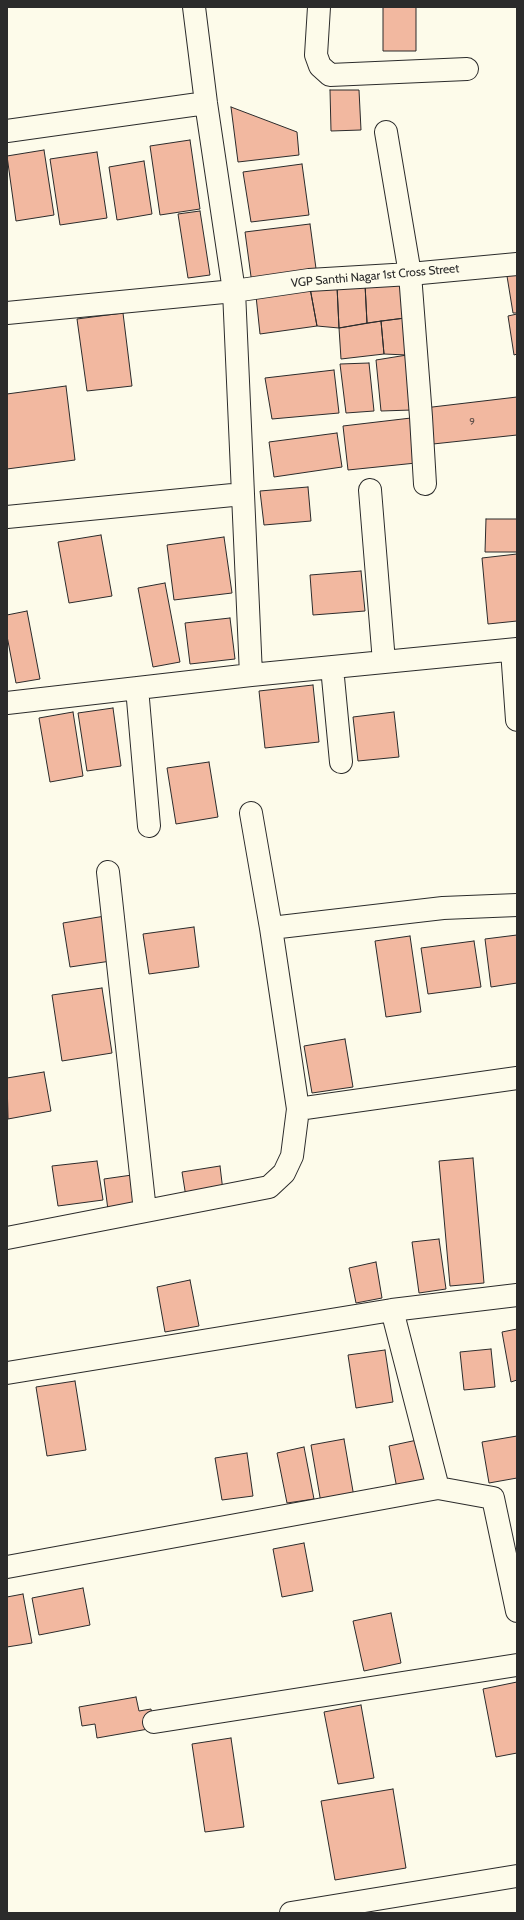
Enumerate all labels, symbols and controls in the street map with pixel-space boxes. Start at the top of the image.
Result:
street label: VGP Santhi Nagar 1st Cross Street [290,261,460,291]
house number: 9 [469,416,475,428]

